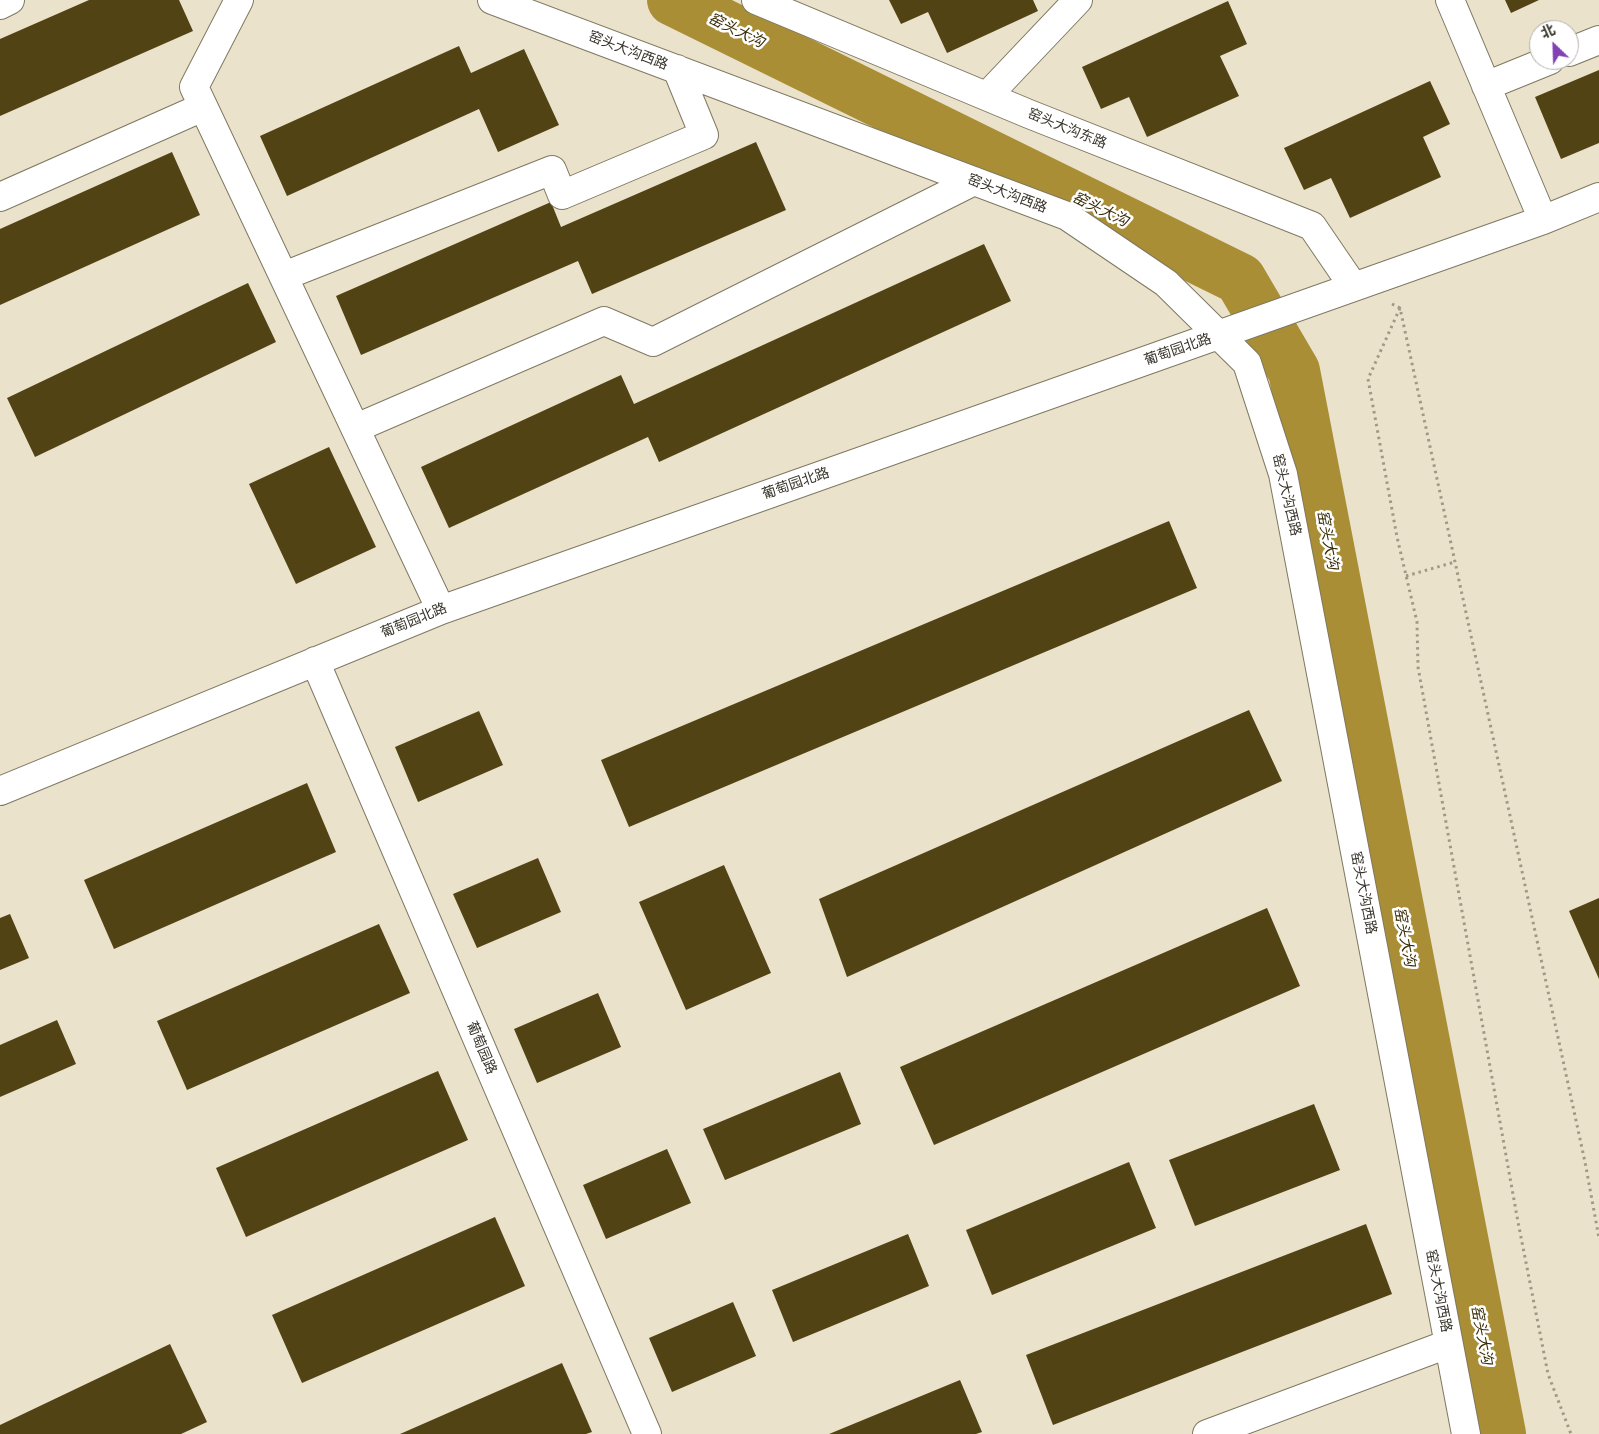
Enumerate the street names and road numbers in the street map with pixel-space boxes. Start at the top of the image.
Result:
street label: 窑头大沟西路 [586,28,670,74]
street label: 窑头大沟东路 [1025,105,1109,153]
street label: 窑头大沟西路 [965,171,1049,217]
street label: 葡萄园北路 [1142,331,1214,369]
street label: 窑头大沟西路 [1268,452,1304,538]
street label: 葡萄园北路 [760,465,832,503]
street label: 葡萄园北路 [378,600,450,642]
street label: 窑头大沟西路 [1347,850,1379,936]
street label: 葡萄园路 [462,1019,500,1077]
street label: 窑头大沟西路 [1422,1248,1454,1334]

